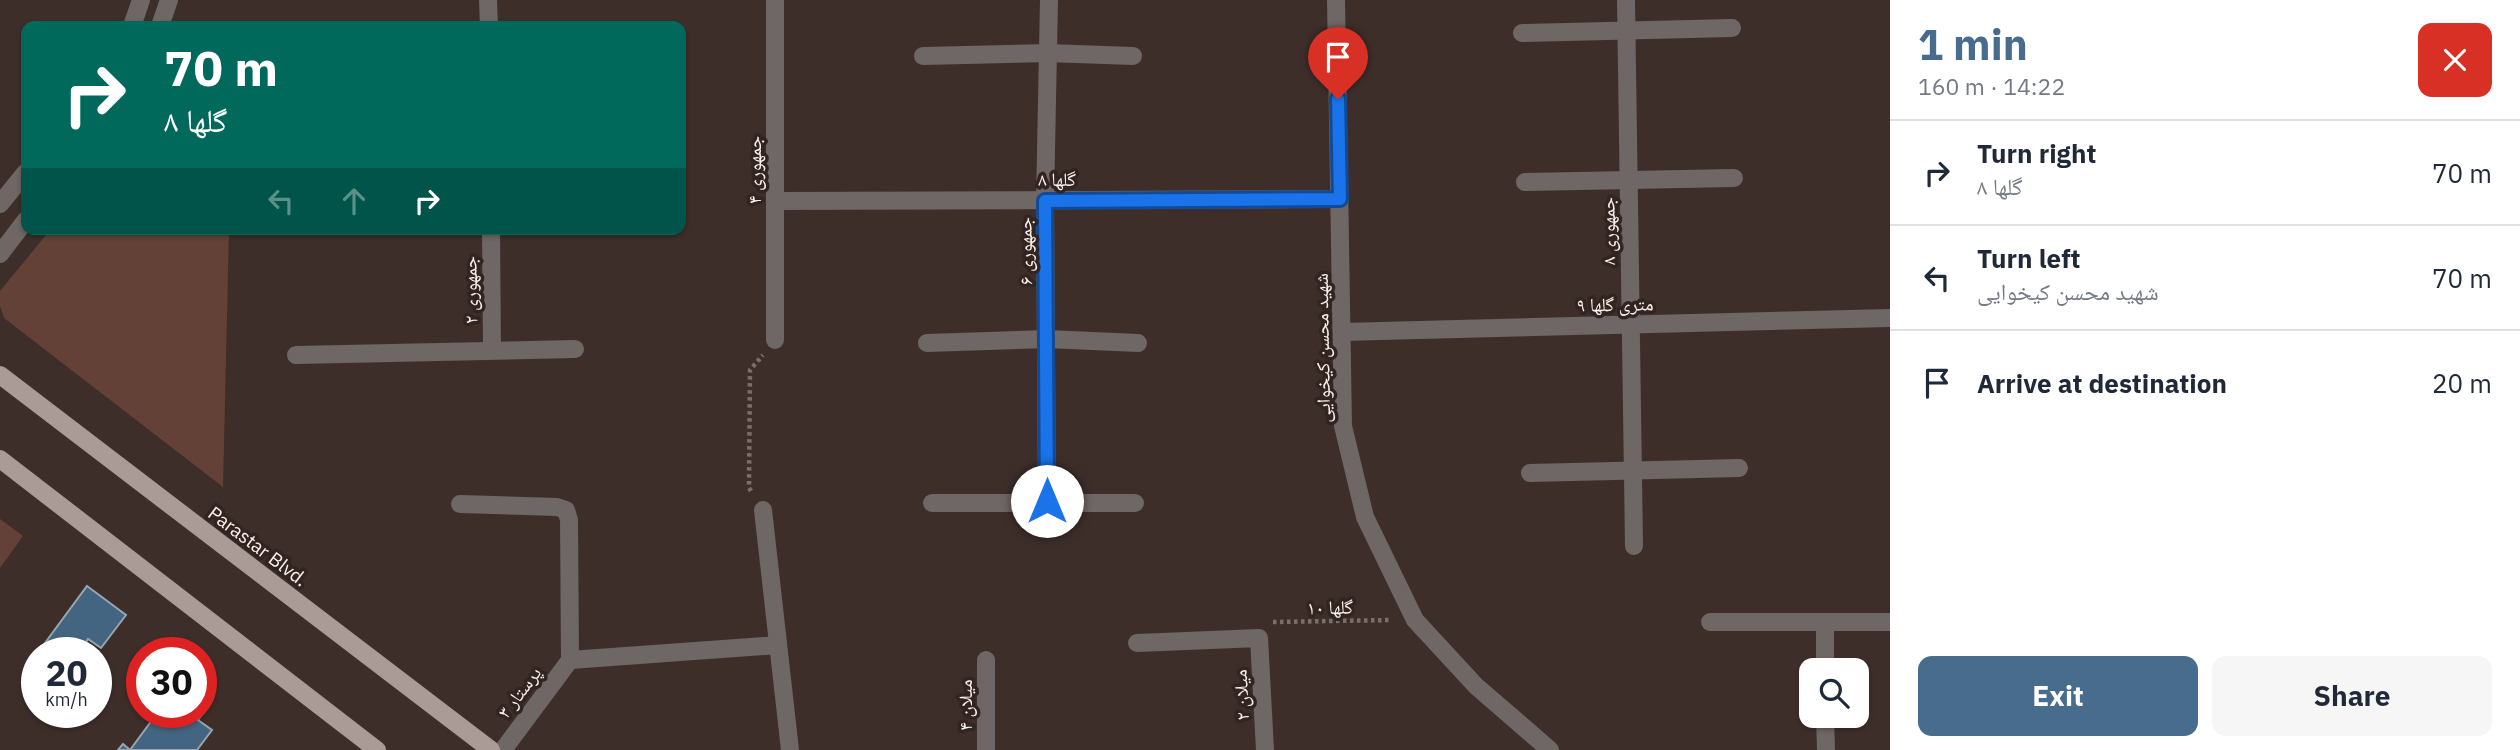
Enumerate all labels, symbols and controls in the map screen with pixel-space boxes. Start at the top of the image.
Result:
text: 1 min [1918,17,2028,72]
button: close [2418,23,2492,97]
pin [1308,27,1368,99]
text: 70 m [164,36,278,99]
icon: arrive [1319,38,1357,76]
icon: right [49,49,140,140]
text: 160 m · 14:22 [1918,71,2065,101]
text: گلها ۸ [164,99,227,141]
street label: جمهوری ۴ [742,136,766,204]
text: Turn right [1977,136,2096,170]
icon: right [1918,154,1956,192]
text: 70 m [2432,156,2492,190]
street label: گلها ۸ [1038,167,1076,191]
text: گلها ۸ [1977,171,2023,201]
icon: left [262,182,300,220]
icon: ahead [335,182,373,220]
icon: right [408,182,446,220]
street label: جمهوری ۸ [1595,197,1621,265]
street label: جمهوری ۶ [1012,217,1038,285]
text: Turn left [1977,241,2080,275]
street label: جمهوری ۲ [457,256,483,324]
icon: left [1918,259,1956,297]
text: 70 m [2432,261,2492,295]
street label: شهید محسن کیخوایی [1309,273,1335,423]
text: شهید محسن کیخوایی [1977,276,2159,306]
street label: ۹ متری گلها [1576,291,1654,317]
icon: arrive [1918,364,1956,402]
text: Arrive at destination [1977,366,2227,400]
text: 20 m [2432,366,2492,400]
position arrow [1010,464,1084,538]
street label: Parastar Blvd. [203,501,313,591]
street label: گلها ۱۰ [1307,595,1353,619]
speed limit sign: 30 [126,637,217,728]
text: 20 [45,650,88,696]
button: Exit [1918,656,2198,736]
button: Share [2212,656,2492,736]
map controls [1799,658,1869,728]
button: search [1799,658,1869,728]
street label: پرستار ۳ [492,661,546,723]
street label: میلان ۲ [1228,669,1254,721]
street label: میلان ۴ [953,679,977,731]
text: km/h [45,688,88,711]

